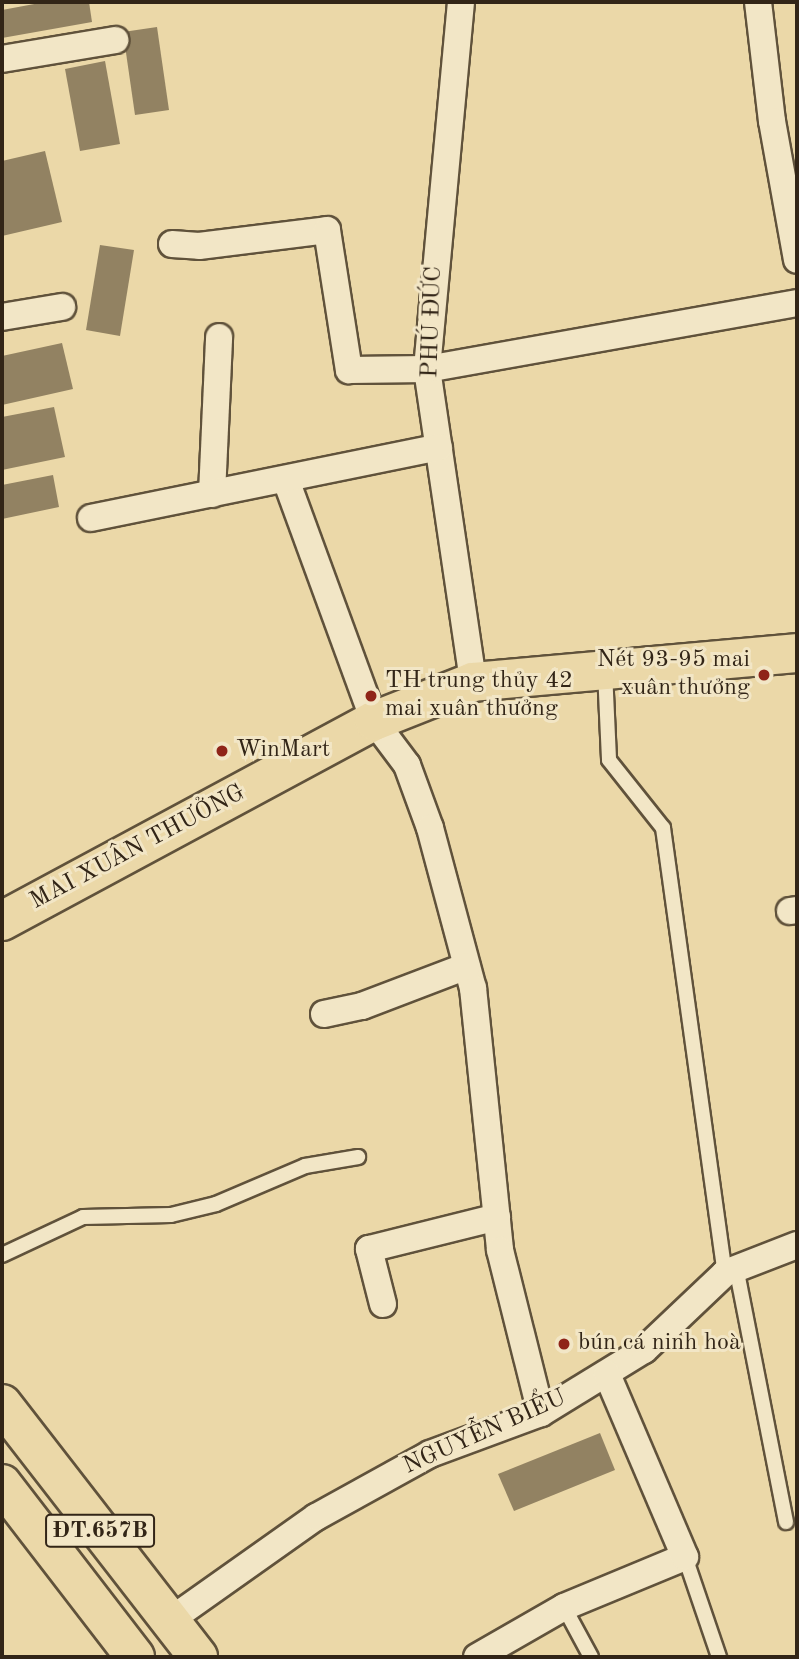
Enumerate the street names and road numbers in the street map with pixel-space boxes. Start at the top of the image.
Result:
street label: PHÚ ĐỨC [417,265,449,379]
street label: MAI XUÂN THƯỞNG [26,779,250,917]
street label: NGUYỄN BIỂU [399,1384,571,1482]
road number: ĐT.657B [44,1512,156,1550]

